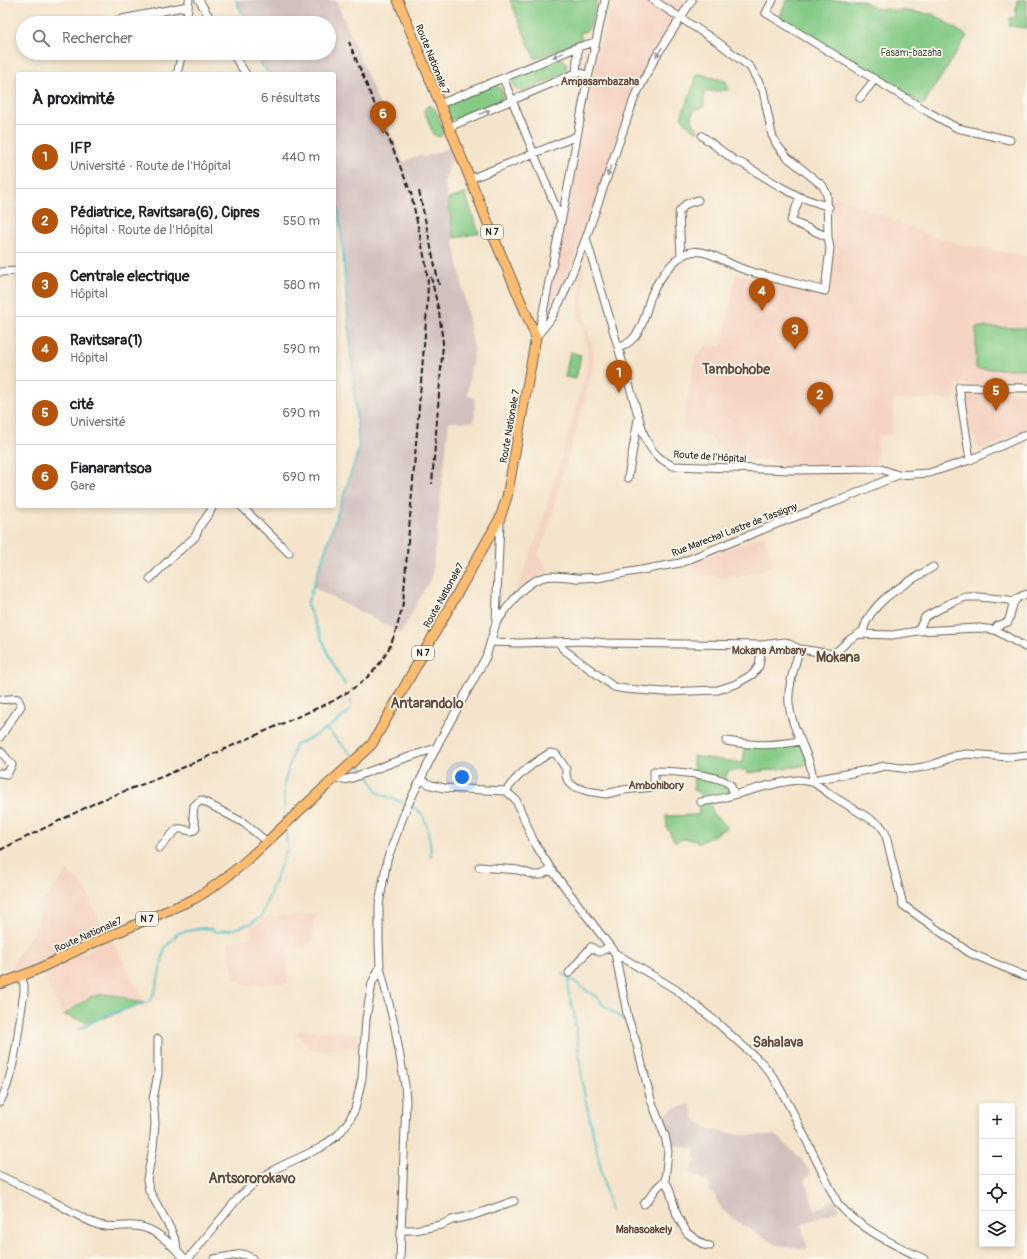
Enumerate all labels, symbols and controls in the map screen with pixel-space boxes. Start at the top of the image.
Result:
search box [16,16,336,60]
street label: Route Nationale 7 [413,23,452,97]
icon: search [30,27,52,49]
text: Rechercher [62,29,133,48]
one-way arrow [656,46,663,57]
park label: Fasam-bazaha [880,47,942,59]
one-way arrow [552,53,564,59]
district label: Ampasambazaha [561,75,639,88]
text: À proximité [32,88,115,109]
text: 6 résultats [261,90,320,106]
pin: 6 [370,101,396,134]
one-way arrow [479,108,491,115]
text: IFP [70,139,92,158]
text: 1 [42,149,48,165]
text: 440 m [282,149,320,165]
text: Université · Route de l'Hôpital [70,158,231,174]
one-way arrow [606,165,612,177]
text: Pédiatrice, Ravitsara(6), Cipres [70,203,259,222]
text: 2 [41,213,49,229]
text: 550 m [283,213,320,229]
text: Hôpital · Route de l'Hôpital [70,222,213,238]
road number: N 7 [481,225,503,239]
text: Centrale electrique [70,267,189,286]
text: 3 [41,277,49,293]
text: 580 m [283,277,320,293]
pin: 4 [749,278,775,311]
text: Hôpital [70,286,108,302]
pin: 3 [782,317,808,350]
text: Ravitsara(1) [70,331,143,350]
text: 4 [41,341,49,357]
text: 590 m [283,341,320,357]
text: Hôpital [70,350,108,366]
pin: 1 [606,360,632,393]
district label: Tambohobe [701,361,771,378]
pin: 5 [983,378,1009,411]
pin: 2 [807,382,833,415]
street label: Route Nationale 7 [498,388,522,464]
text: cité [70,395,94,414]
text: 5 [41,405,49,421]
text: 690 m [282,405,320,421]
text: Université [70,414,126,430]
street label: Route de l'Hôpital [673,448,747,466]
text: Fianarantsoa [70,459,152,478]
text: 6 [41,469,49,485]
text: 690 m [282,469,320,485]
text: Gare [70,478,95,494]
street label: Rue Marechal Lastre de Tassigny [670,500,799,559]
street label: Route Nationale7 [421,560,467,630]
district label: Mokana Ambany [732,644,807,657]
road number: N 7 [412,646,434,660]
district label: Mokana [816,649,860,666]
district label: Antarandolo [391,695,464,712]
your location [452,767,472,787]
district label: Ambohibory [628,779,684,792]
road number: N 7 [136,912,158,926]
street label: Route Nationale7 [53,914,125,955]
district label: Sahalava [753,1034,804,1051]
map controls [979,1103,1015,1247]
button: + [979,1103,1015,1139]
button: − [979,1139,1015,1175]
district label: Antsororokavo [209,1170,296,1187]
button: locate [979,1175,1015,1211]
button: layers [979,1211,1015,1247]
district label: Mahasoakely [616,1223,673,1236]

